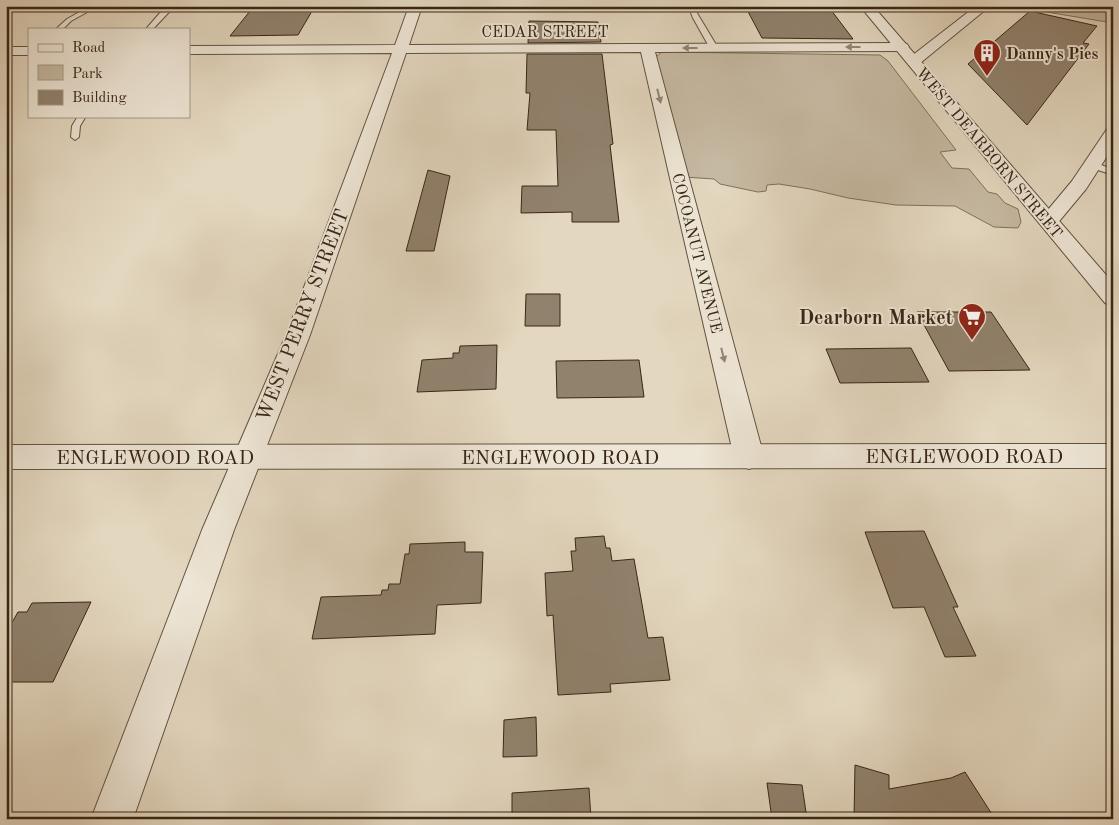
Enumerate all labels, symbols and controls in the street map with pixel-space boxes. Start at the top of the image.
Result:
street label: CEDAR STREET [481,25,609,41]
legend [28,28,190,118]
building icon: Danny's Pies [972,38,1002,77]
text: Road [72,41,106,56]
one-way arrow [845,43,861,51]
one-way arrow [682,44,698,52]
place label: Danny's Pies [1006,47,1099,63]
street label: WEST DEARBORN STREET [912,65,1065,242]
text: Park [72,67,103,82]
one-way arrow [655,88,663,103]
text: Building [72,91,127,106]
street label: COCOANUT AVENUE [668,172,724,335]
street label: WEST PERRY STREET [254,207,354,425]
supermarket icon: Dearborn Market [957,302,987,341]
place label: Dearborn Market [798,309,953,329]
one-way arrow [720,348,728,363]
street label: ENGLEWOOD ROAD [865,448,1063,468]
street label: ENGLEWOOD ROAD [56,449,254,469]
street label: ENGLEWOOD ROAD [461,449,659,469]

